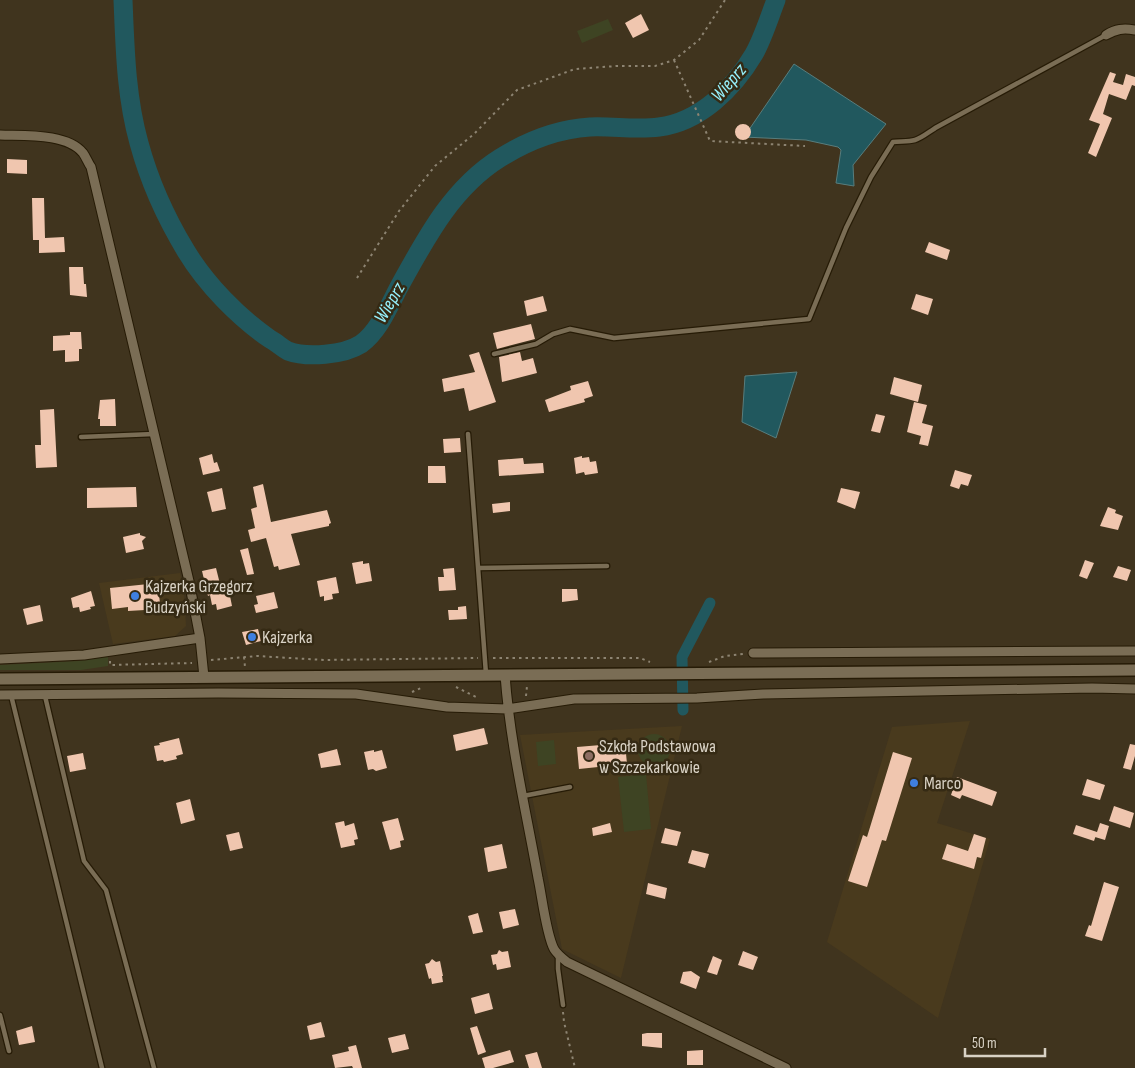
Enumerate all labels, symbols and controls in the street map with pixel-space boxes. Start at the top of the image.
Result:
water label: Wieprz [706,58,753,107]
water label: Wieprz [369,278,411,327]
place label: Kajzerka Grzegorz Budzyński [145,576,253,618]
marker: Kajzerka Grzegorz Budzyński [129,590,141,602]
place label: Kajzerka [262,627,313,648]
marker: Kajzerka [246,631,258,643]
place label: Szkoła Podstawowa w Szczekarkowie [599,736,716,778]
marker: Szkoła Podstawowa w Szczekarkowie [583,750,595,762]
place label: Marco [924,773,961,794]
marker: Marco [908,777,920,789]
scale bar [965,1026,1045,1058]
text: 50 m [972,1034,997,1053]

